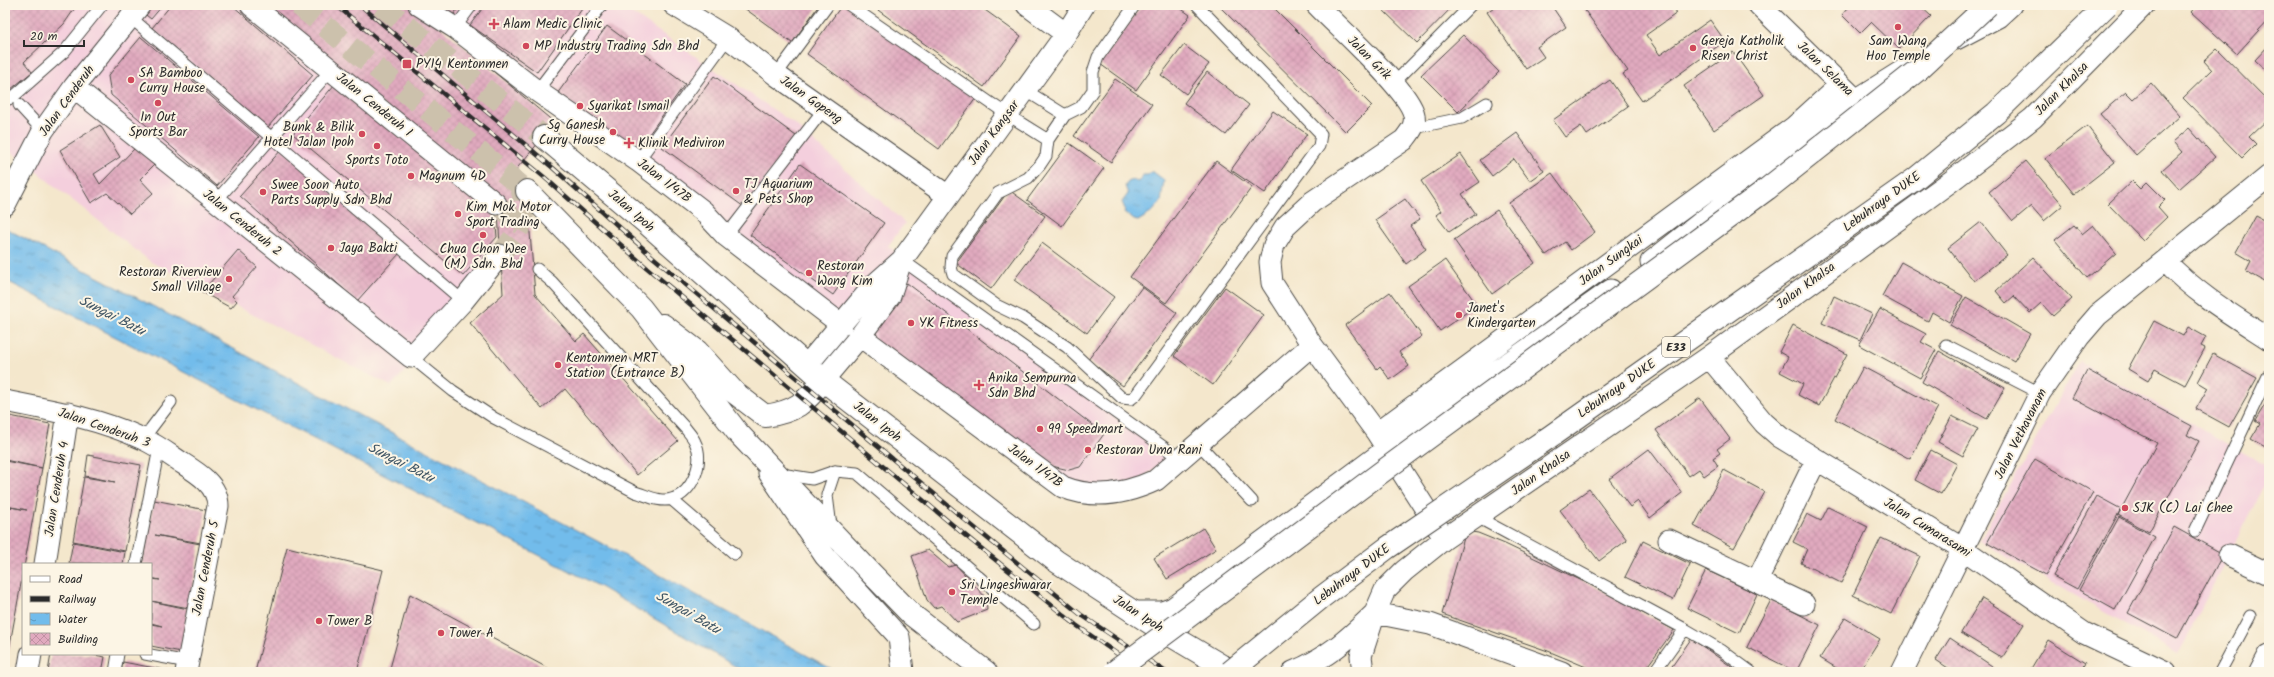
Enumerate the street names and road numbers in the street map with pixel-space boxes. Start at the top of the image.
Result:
street label: Jalan Grik [1342,31,1397,86]
street label: Jalan Selama [1792,36,1858,102]
street label: Jalan Khalsa [2030,57,2094,121]
street label: Jalan Cenderuh [34,61,100,141]
street label: Jalan Cenderuh 1 [331,67,417,143]
street label: Jalan Gopeng [775,71,847,129]
street label: Jalan Kangsar [963,95,1025,170]
street label: Jalan 1/47B [632,153,696,209]
street label: Lebuhraya DUKE [1839,166,1926,238]
street label: Jalan Cenderuh 2 [198,184,286,262]
street label: Jalan Ipoh [603,184,659,238]
street label: Jalan Sungkai [1574,230,1648,292]
street label: Jalan Khalsa [1772,257,1840,315]
road number: E33 [1662,337,1690,357]
street label: Lebuhraya DUKE [1573,354,1661,424]
street label: Jalan Vethavanam [1989,385,2053,483]
street label: Jalan Ipoh [848,396,906,448]
street label: Jalan Cenderuh 3 [55,402,153,454]
street label: Jalan 1/47B [1003,439,1067,493]
street label: Jalan Cenderuh 4 [39,440,75,538]
street label: Jalan Khalsa [1507,445,1575,501]
street label: Jalan Cumarasami [1879,493,1976,564]
street label: Jalan Cenderuh 5 [187,518,226,617]
street label: Lebuhraya DUKE [1309,539,1395,611]
street label: Jalan Ipoh [1108,590,1168,638]

